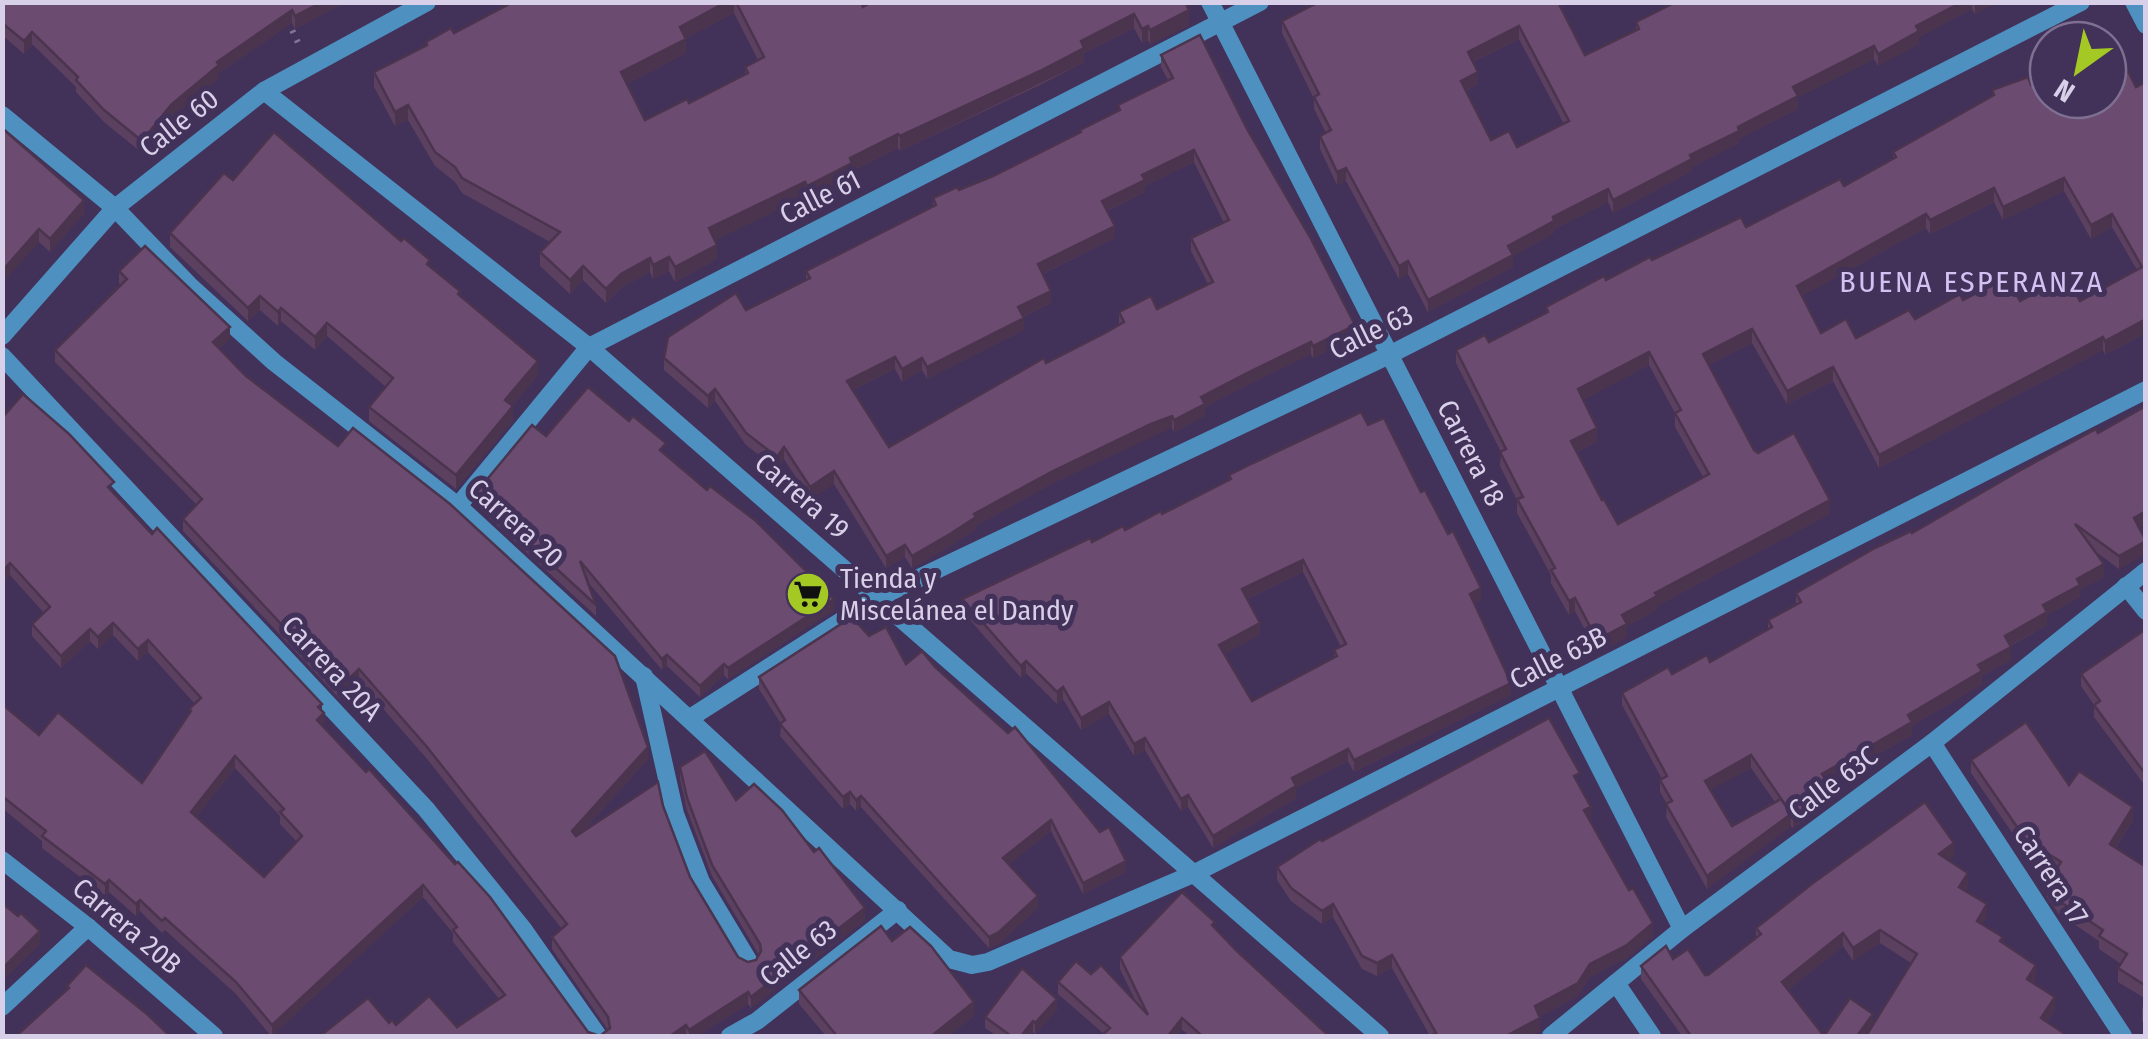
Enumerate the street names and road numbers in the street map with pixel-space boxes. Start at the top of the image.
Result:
street label: Calle 60 [133,82,225,164]
street label: Calle 61 [774,163,866,231]
street label: Calle 63 [1324,298,1418,366]
street label: Carrera 18 [1430,395,1512,511]
street label: Carrera 19 [748,446,856,546]
street label: Carrera 20 [462,472,570,574]
street label: Carrera 20A [275,609,389,727]
street label: Calle 63B [1504,620,1612,696]
street label: Calle 63C [1782,739,1884,827]
street label: Carrera 17 [2007,819,2095,931]
street label: Carrera 20B [66,871,188,981]
street label: Calle 63 [753,913,843,993]

